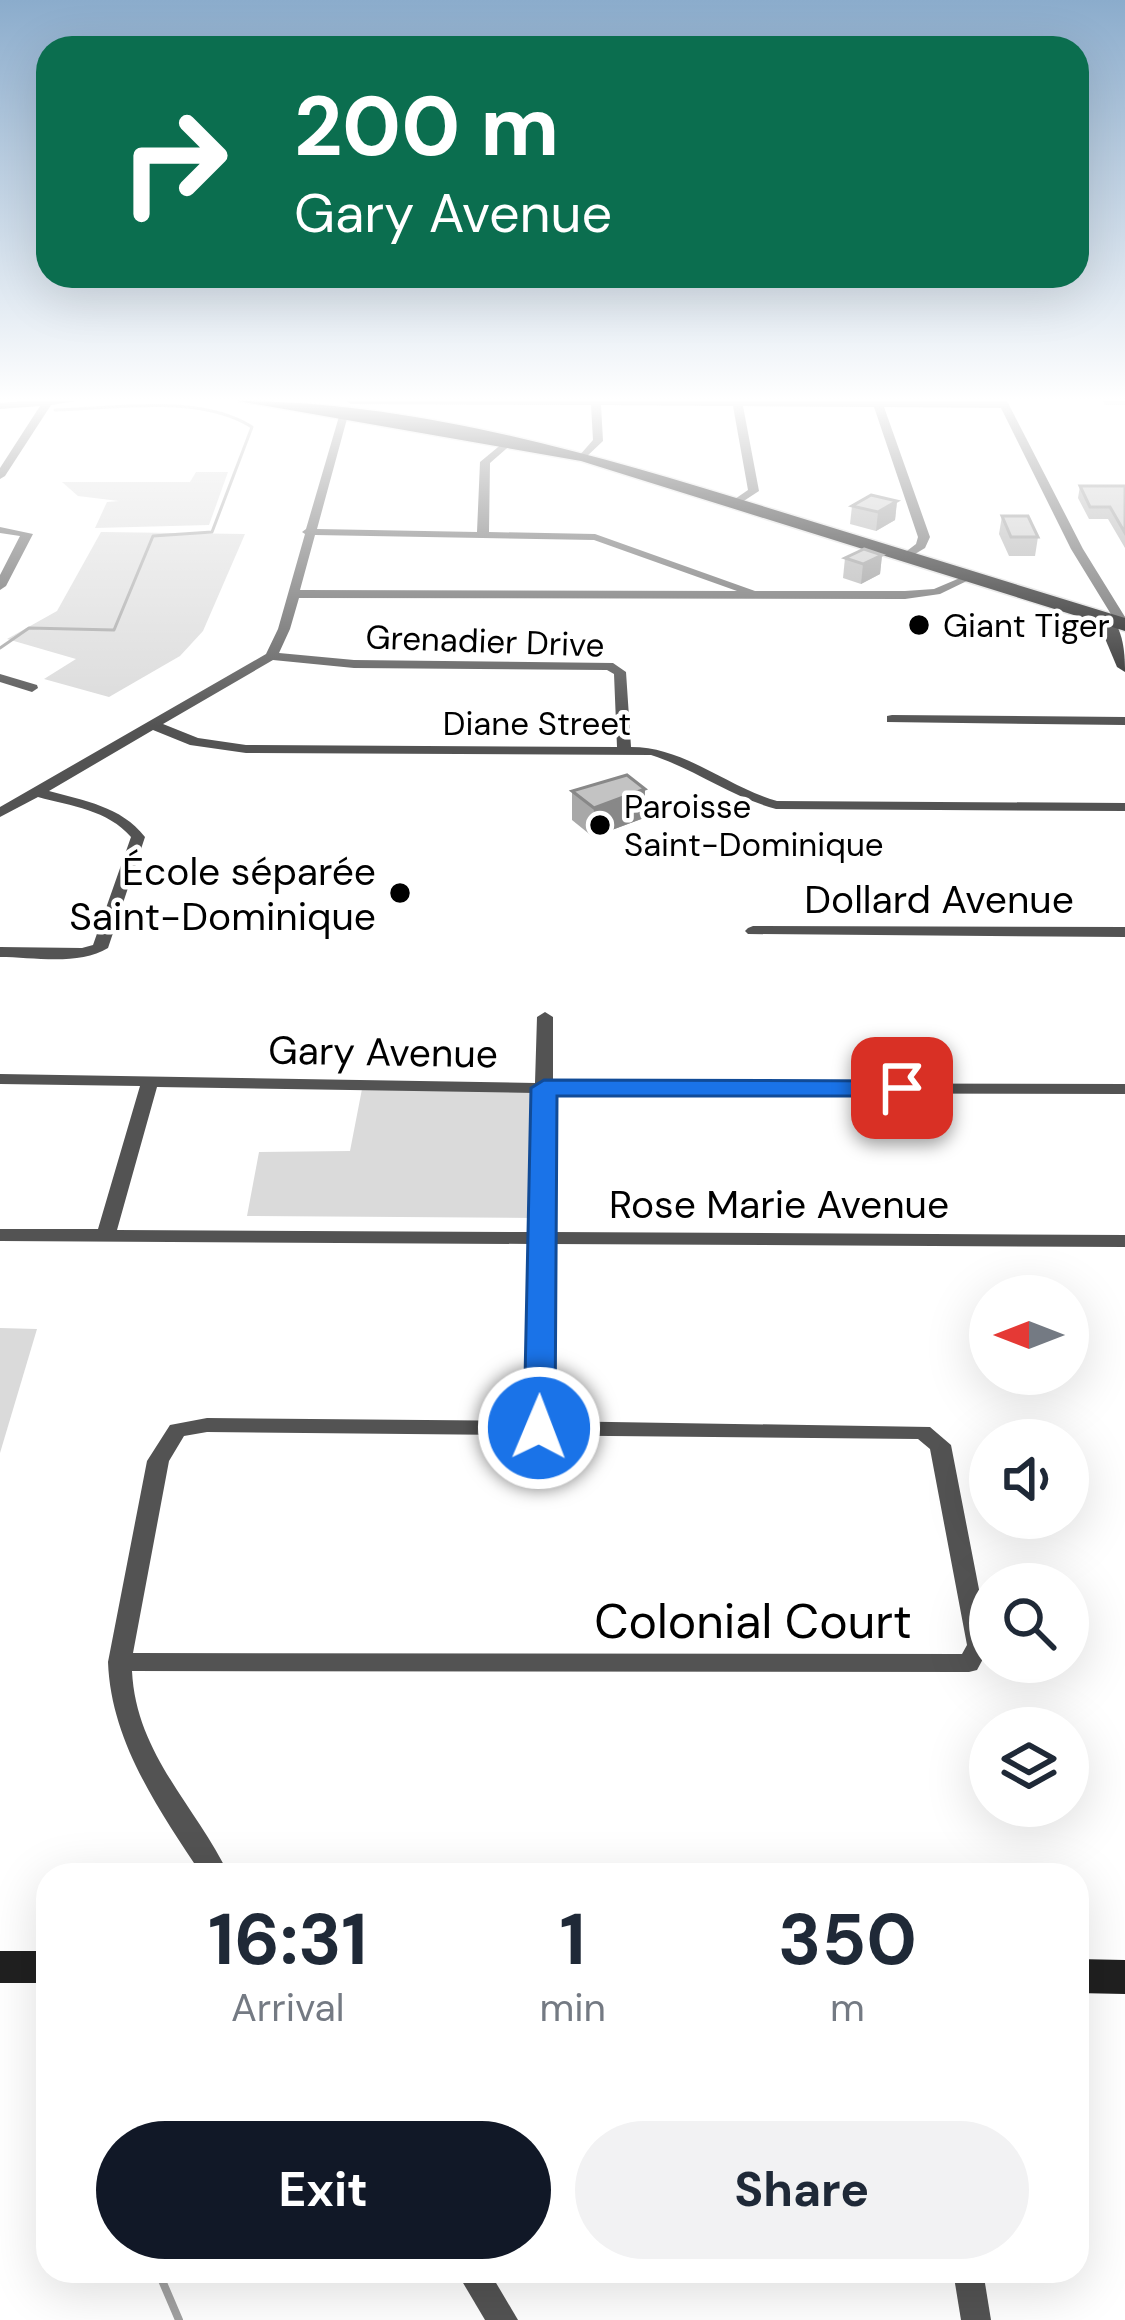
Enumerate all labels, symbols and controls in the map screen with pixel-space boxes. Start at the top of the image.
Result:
text: 200 m [294,72,559,181]
icon: right [96,84,252,240]
text: Gary Avenue [294,178,612,249]
place label: Giant Tiger [943,604,1110,647]
marker: Giant Tiger [906,612,932,638]
street label: Grenadier Drive [365,615,605,667]
street label: Diane Street [443,702,631,745]
place label: Paroisse Saint-Dominique [624,785,884,866]
marker: Paroisse Saint-Dominique [587,812,613,838]
place label: École séparée Saint-Dominique [69,846,376,942]
street label: Dollard Avenue [804,874,1074,925]
marker: École séparée Saint-Dominique [387,880,413,906]
street label: Gary Avenue [268,1024,498,1080]
pin [851,1037,953,1139]
icon: arrive [869,1055,935,1121]
street label: Rose Marie Avenue [609,1179,949,1230]
north arrow [969,1275,1089,1395]
map controls [969,1275,1089,1827]
position arrow [476,1365,602,1491]
button: sound [969,1419,1089,1539]
button: search [969,1563,1089,1683]
street label: Colonial Court [594,1590,912,1653]
button: layers [969,1707,1089,1827]
text: 16:31 [208,1893,367,1986]
text: 1 [560,1893,586,1986]
text: 350 [778,1893,917,1986]
text: Arrival [231,1982,345,2033]
text: min [539,1982,606,2033]
text: m [830,1982,865,2033]
button: Exit [96,2121,551,2259]
button: Share [575,2121,1029,2259]

